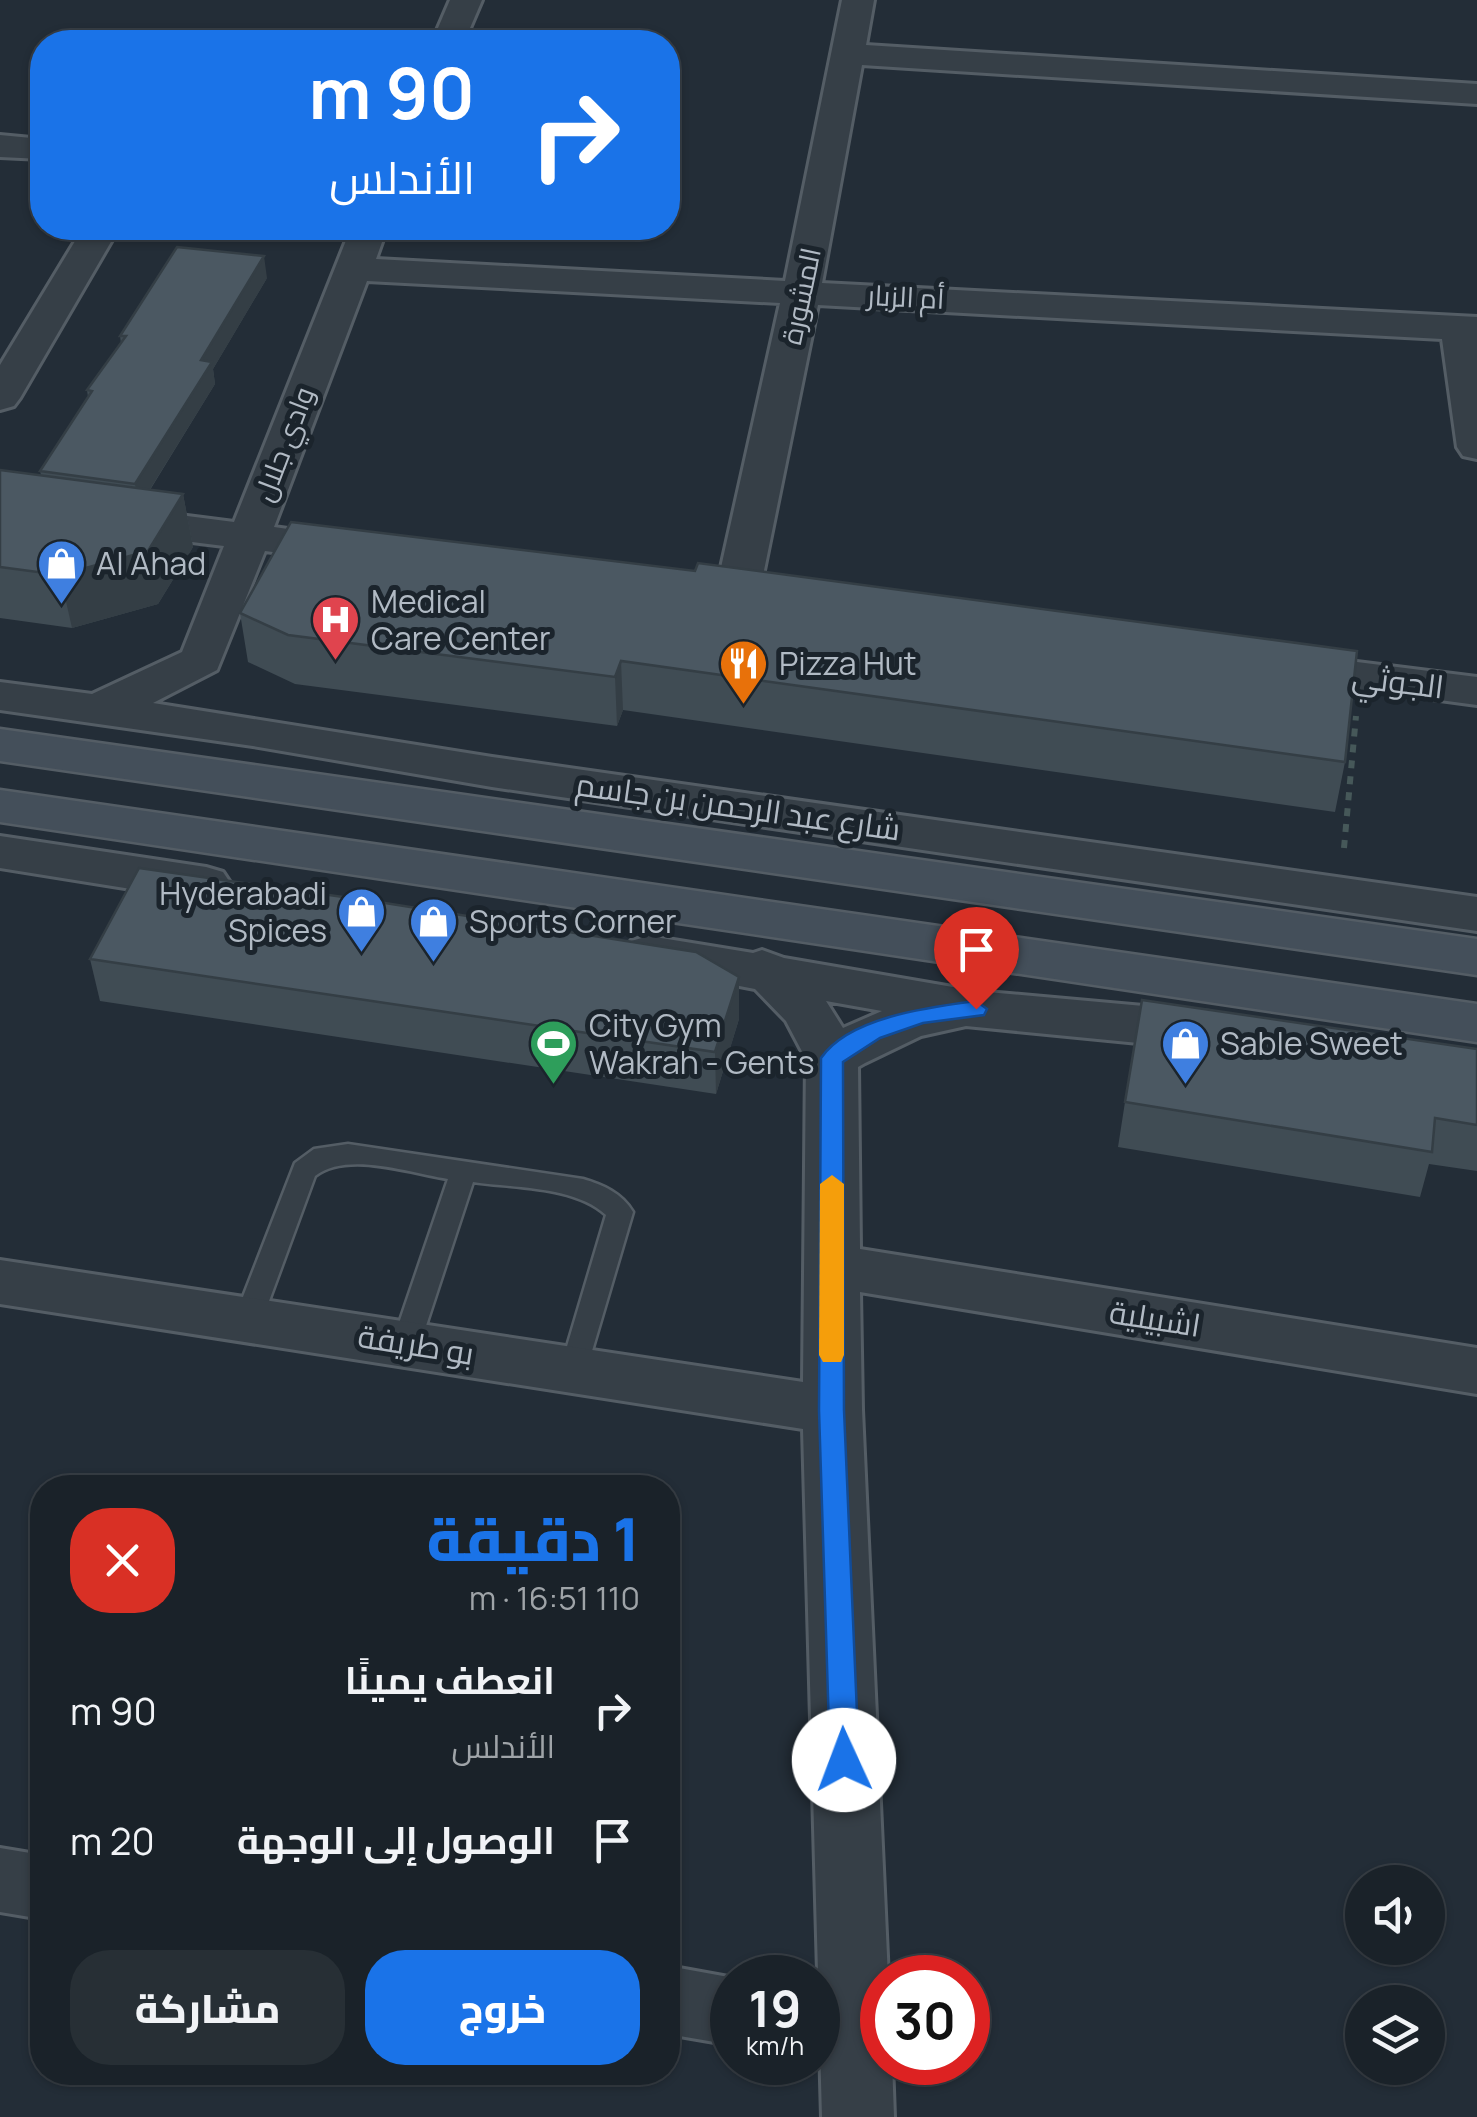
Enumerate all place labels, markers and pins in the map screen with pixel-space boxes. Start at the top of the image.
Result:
shop icon: Al Ahad [35,538,87,606]
place label: Al Ahad [96,541,206,585]
place label: Medical Care Center [371,579,551,660]
hospital icon: Medical Care Center [310,594,362,662]
restaurant icon: Pizza Hut [718,638,770,706]
place label: Pizza Hut [779,641,917,685]
place label: Hyderabadi Spices [159,871,327,952]
shop icon: Hyderabadi Spices [336,886,388,954]
shop icon: Sports Corner [408,896,460,964]
place label: Sports Corner [469,899,677,943]
pin [934,907,1019,1010]
place label: City Gym Wakrah - Gents [589,1003,814,1084]
sports icon: City Gym Wakrah - Gents [528,1018,580,1086]
shop icon: Sable Sweet [1159,1018,1211,1086]
place label: Sable Sweet [1220,1021,1403,1065]

